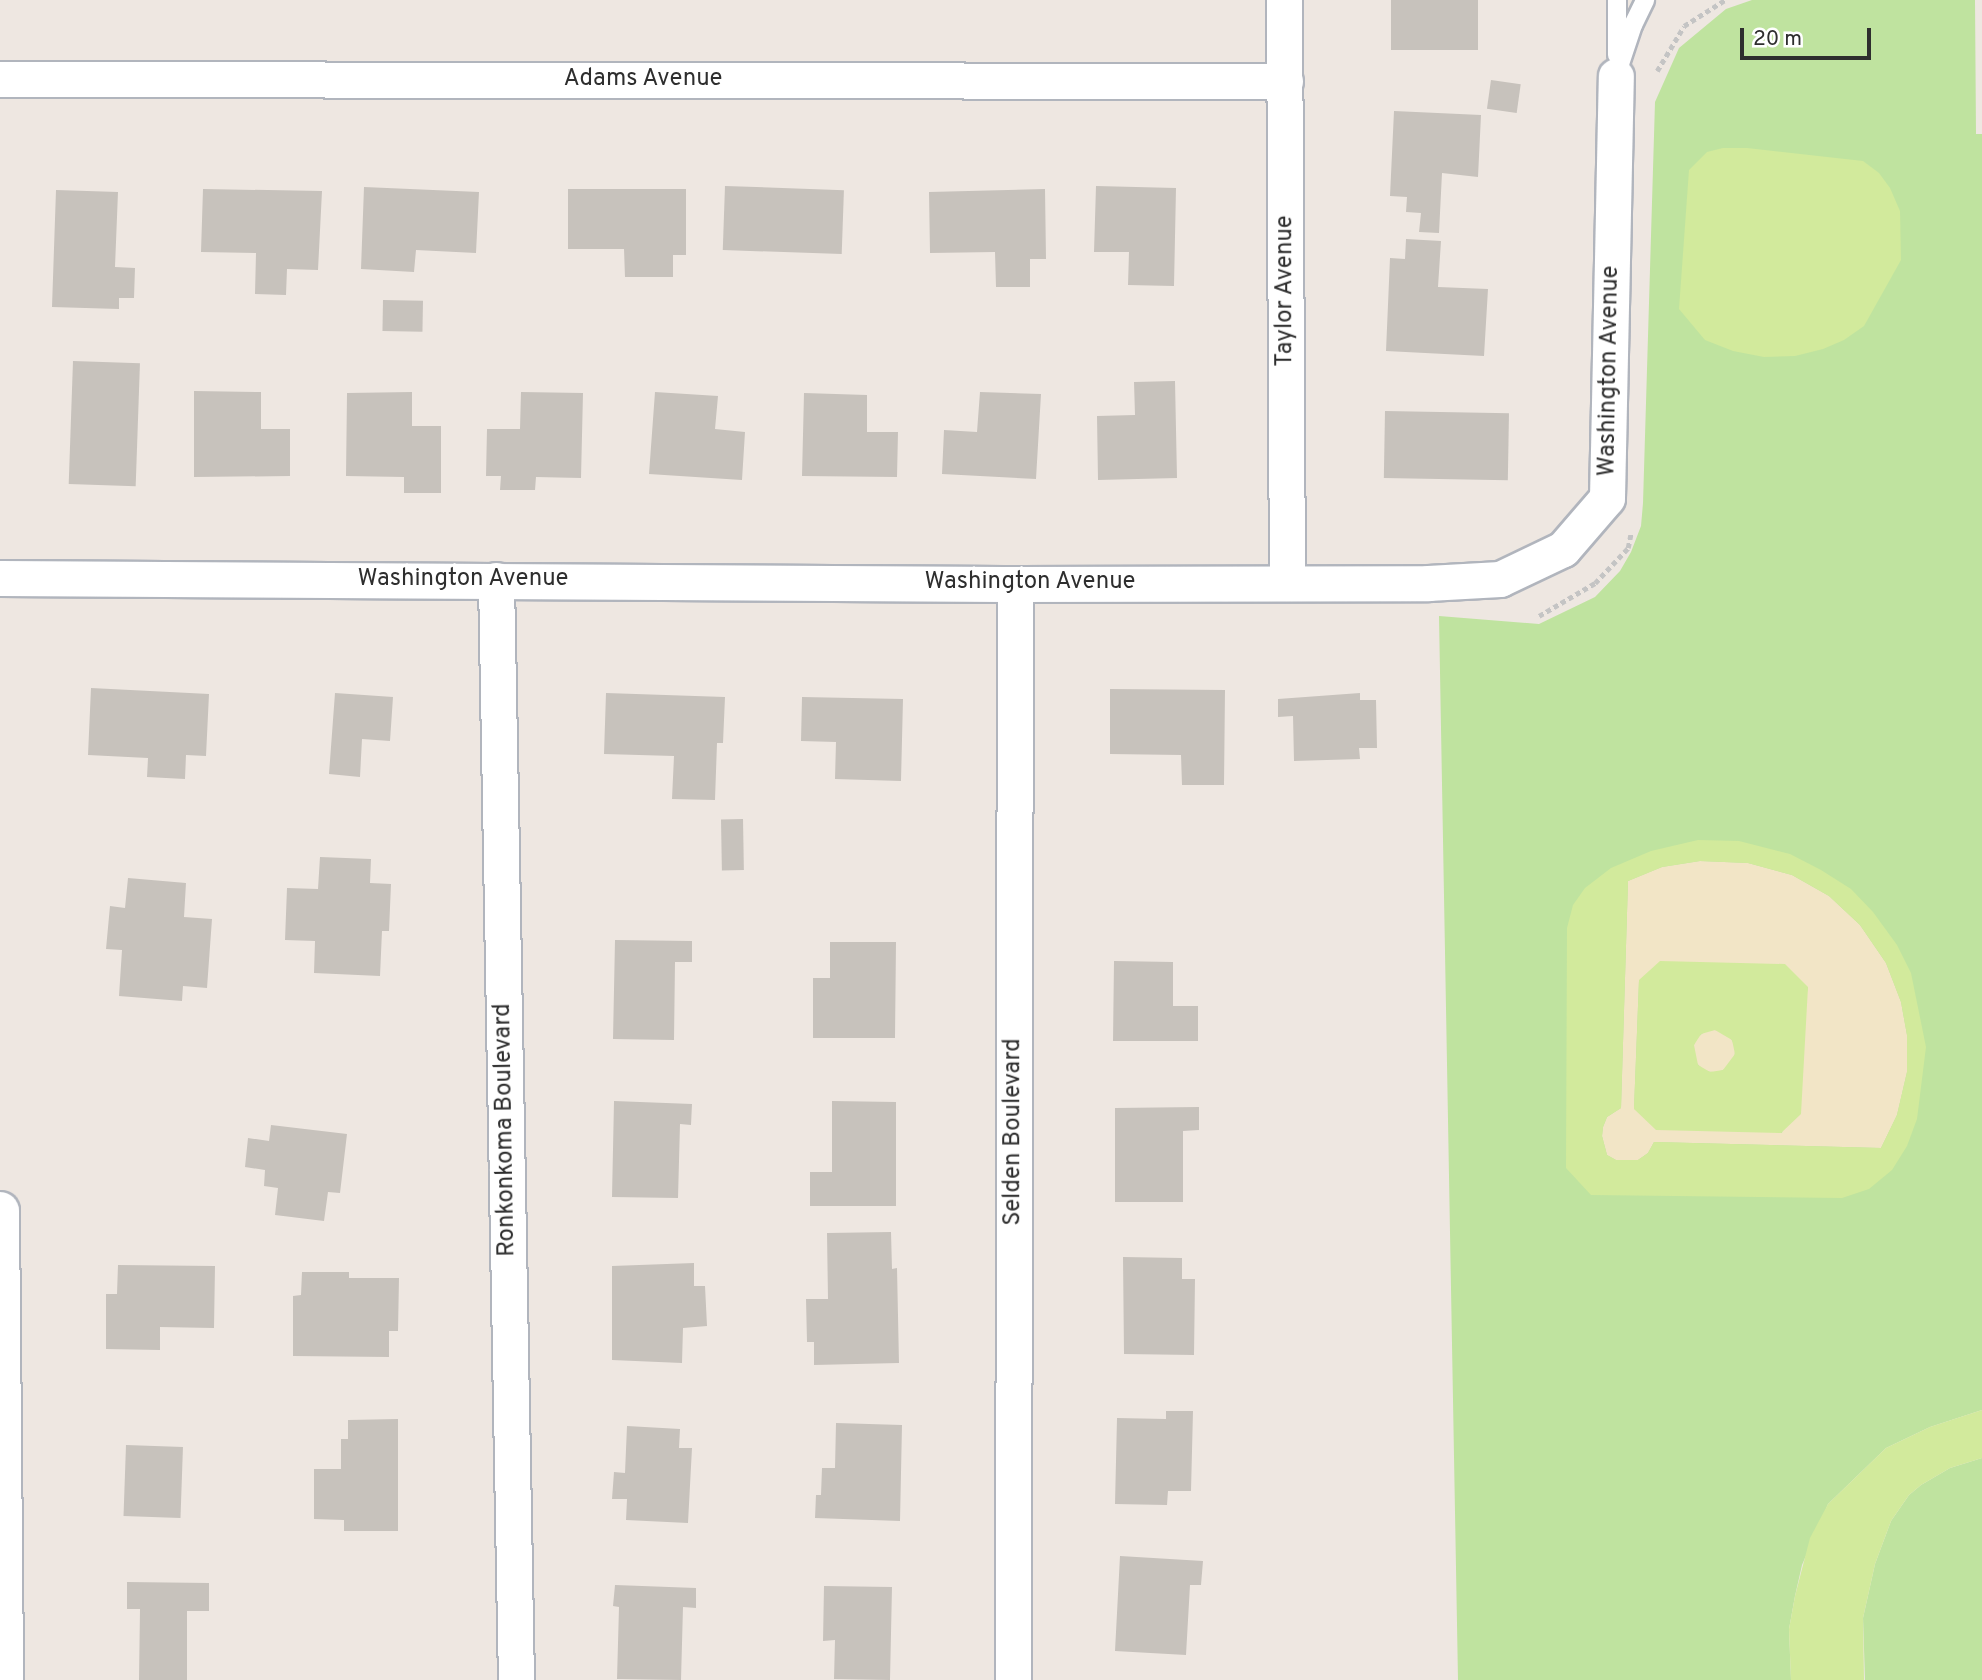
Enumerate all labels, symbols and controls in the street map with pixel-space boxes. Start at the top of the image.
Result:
scale bar [1744,14,1875,58]
text: 20 m [1753,26,1802,53]
street label: Adams Avenue [563,66,723,94]
street label: Taylor Avenue [1272,215,1300,367]
street label: Washington Avenue [1594,265,1626,477]
street label: Washington Avenue [357,566,569,594]
street label: Washington Avenue [924,569,1136,597]
street label: Ronkonkoma Boulevard [489,1003,523,1257]
street label: Selden Boulevard [1000,1038,1028,1226]

